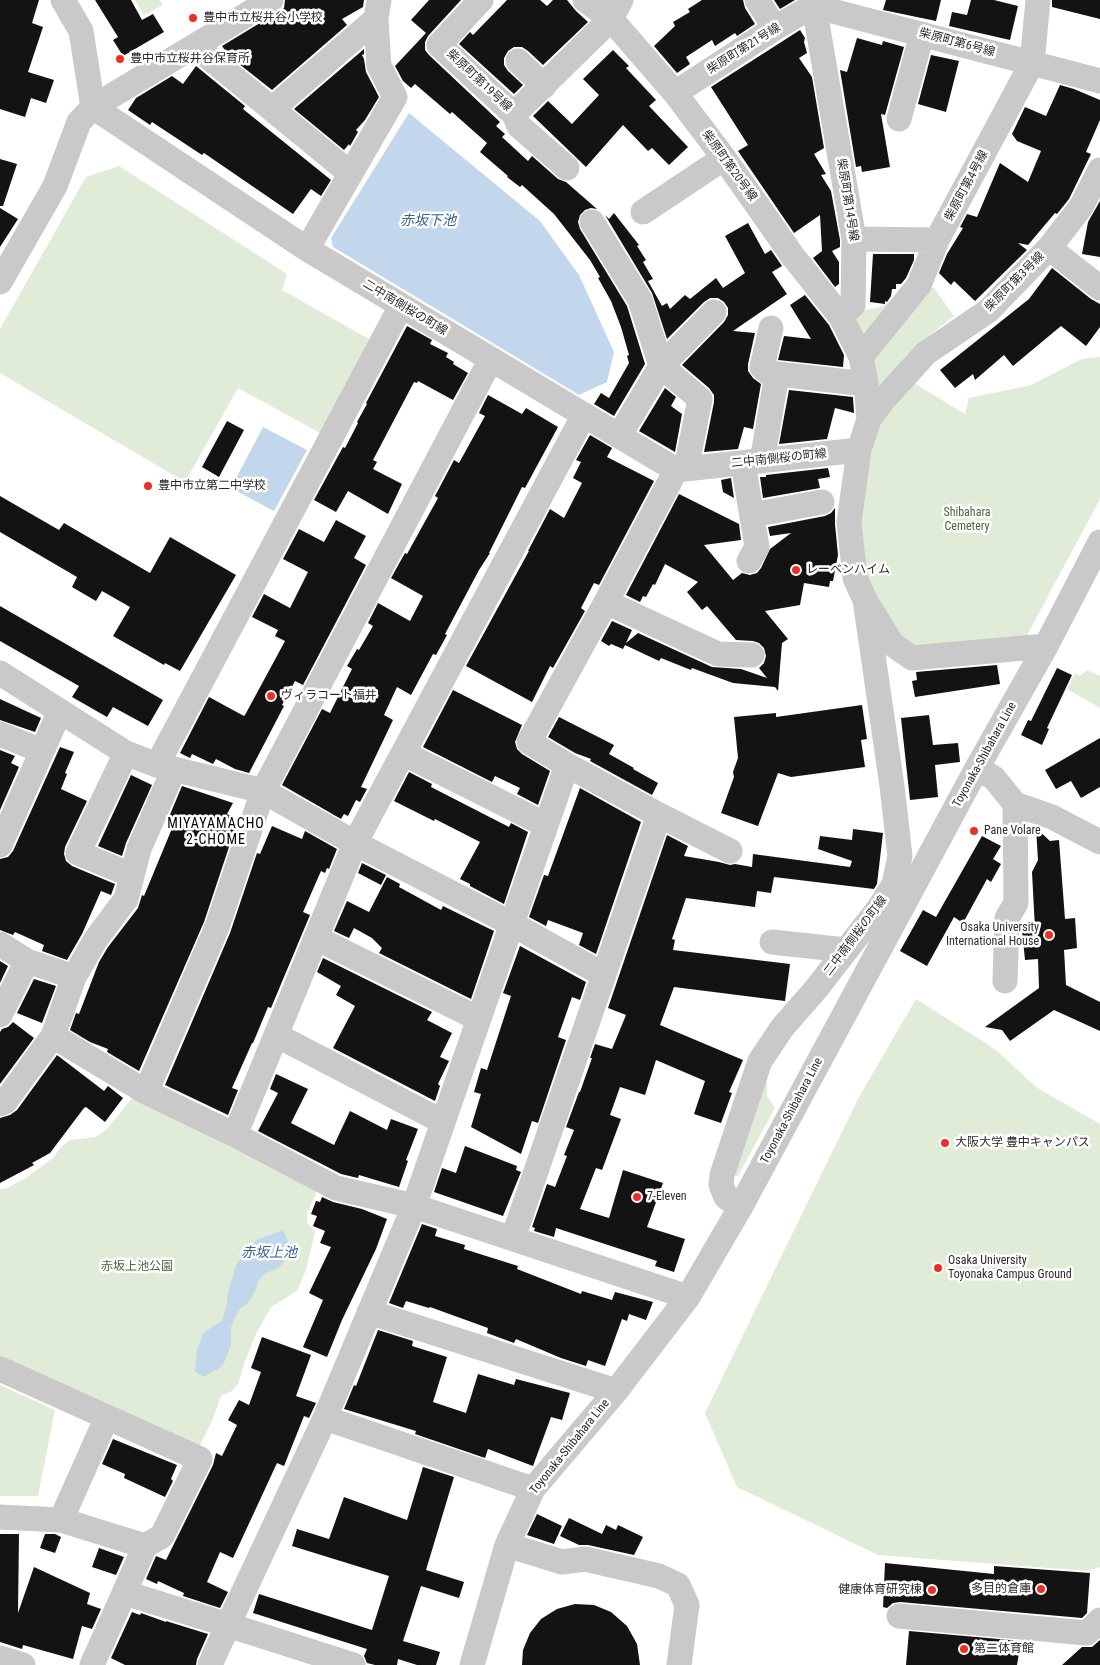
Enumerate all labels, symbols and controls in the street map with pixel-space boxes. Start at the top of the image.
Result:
place label: 豊中市立桜井谷小学校 [203,11,323,25]
marker: 豊中市立桜井谷小学校 [187,12,199,24]
street label: 柴原町第21号線 [705,21,783,77]
street label: 柴原町第6号線 [918,26,996,60]
street label: 柴原町第19号線 [443,47,515,115]
place label: 豊中市立桜井谷保育所 [130,52,250,66]
marker: 豊中市立桜井谷保育所 [114,53,126,65]
street label: 柴原町第20号線 [699,128,759,204]
street label: 柴原町第4号線 [942,148,992,224]
street label: 柴原町第14号線 [833,157,861,243]
water label: 赤坂下池 [400,213,456,229]
street label: 柴原町第3号線 [982,249,1048,315]
street label: 二中南側桜の町線 [360,277,450,339]
street label: 二中南側桜の町線 [731,447,827,471]
place label: 豊中市立第二中学校 [158,479,266,493]
marker: 豊中市立第二中学校 [142,480,154,492]
park label: Shibahara Cemetery [943,506,991,534]
place label: レーベンハイム [806,563,890,577]
marker: レーベンハイム [790,564,802,576]
place label: ヴィラコート福井 [281,689,377,703]
marker: ヴィラコート福井 [265,690,277,702]
street label: Toyonaka-Shibahara Line [950,700,1020,810]
district label: MIYAYAMACHO 2-CHOME [166,816,266,849]
place label: Pane Volare [984,824,1041,838]
marker: Pane Volare [968,825,980,837]
street label: 二中南側桜の町線 [821,893,891,979]
place label: Osaka University International House [946,921,1039,949]
marker: Osaka University International House [1043,929,1055,941]
street label: Toyonaka-Shibahara Line [758,1056,826,1166]
place label: 大阪大学 豊中キャンパス [955,1136,1090,1150]
marker: 大阪大学 豊中キャンパス [939,1137,951,1149]
place label: 7-Eleven [647,1190,687,1204]
marker: 7-Eleven [631,1191,643,1203]
water label: 赤坂上池 [241,1245,297,1261]
place label: Osaka University Toyonaka Campus Ground [948,1254,1072,1282]
park label: 赤坂上池公園 [101,1260,173,1274]
marker: Osaka University Toyonaka Campus Ground [932,1262,944,1274]
street label: Toyonaka-Shibahara Line [527,1397,613,1497]
place label: 多目的倉庫 [971,1582,1031,1596]
place label: 健康体育研究棟 [838,1583,922,1597]
marker: 多目的倉庫 [1035,1583,1047,1595]
marker: 健康体育研究棟 [926,1584,938,1596]
place label: 第二体育館 [974,1642,1034,1656]
marker: 第二体育館 [958,1643,970,1655]

